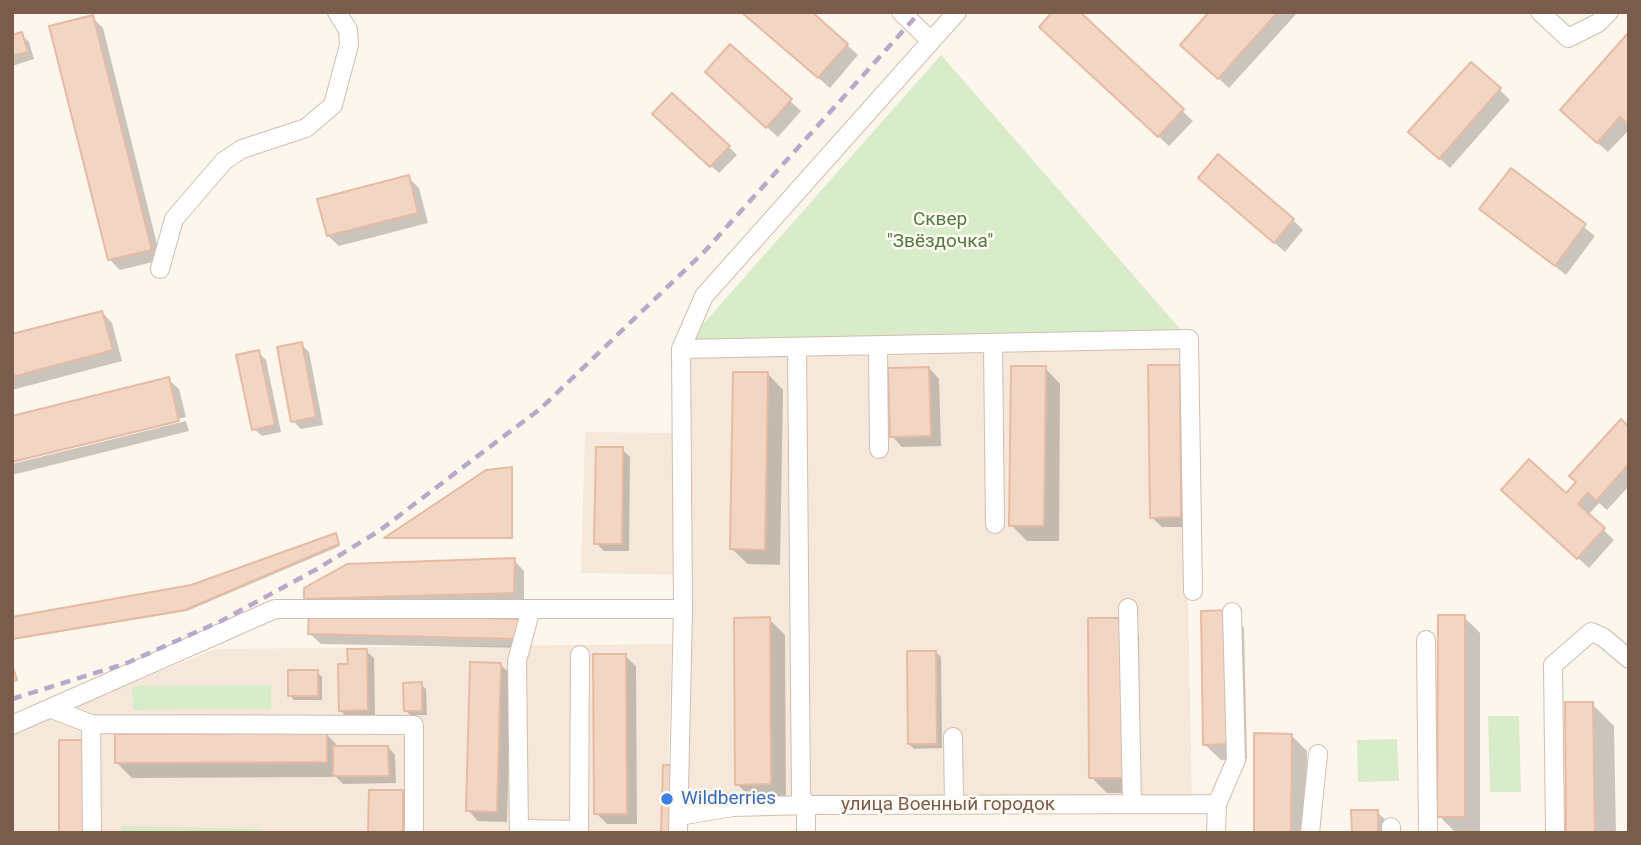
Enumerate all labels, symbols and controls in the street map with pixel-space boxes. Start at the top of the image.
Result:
park label: Сквер "Звёздочка" [887,209,993,253]
place label: Wildberries [681,788,776,810]
marker: Wildberries [659,791,675,807]
street label: улица Военный городок [841,794,1055,816]

